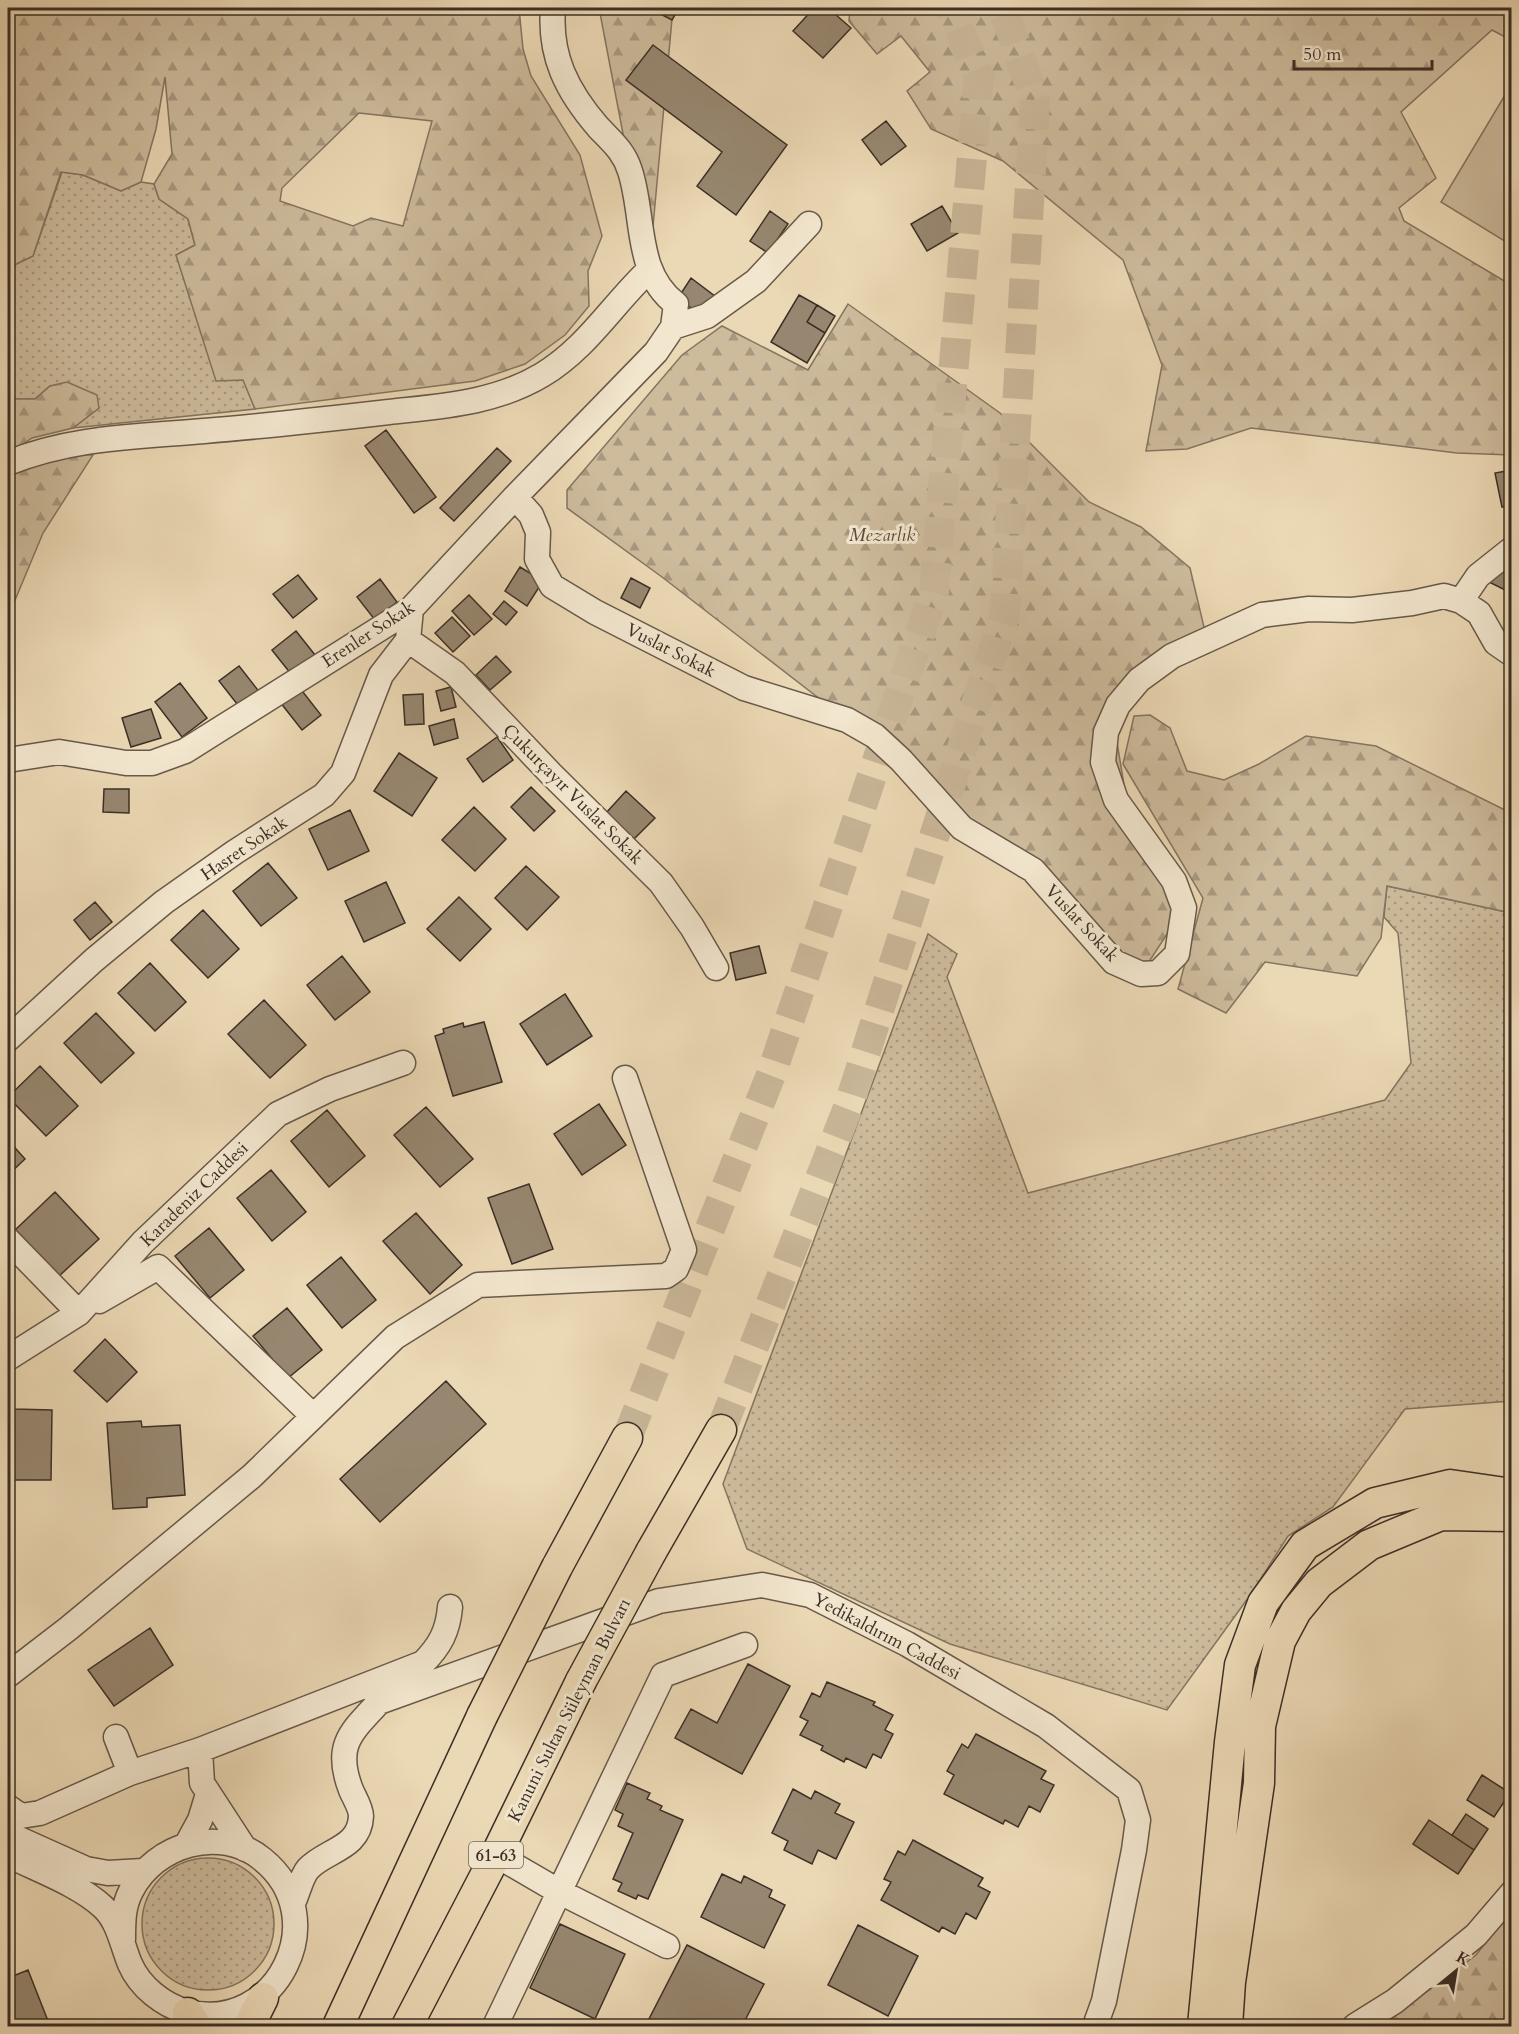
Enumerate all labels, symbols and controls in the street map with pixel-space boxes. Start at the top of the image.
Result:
scale bar [1294,33,1432,71]
text: 50 m [1303,42,1342,67]
park label: Mezarlık [849,523,915,548]
street label: Erenler Sokak [317,595,420,674]
street label: Vuslat Sokak [622,617,720,684]
street label: Çukurçayır Vuslat Sokak [497,719,649,870]
street label: Hasret Sokak [196,810,293,887]
street label: Vuslat Sokak [1039,879,1124,968]
street label: Karadeniz Caddesi [135,1136,254,1252]
street label: Yedikaldırım Caddesi [808,1587,965,1686]
street label: Kanuni Sultan Süleyman Bulvarı [502,1594,637,1826]
road number: 61-63 [469,1842,523,1868]
north arrow [1426,1941,1486,2001]
text: K [1452,1946,1474,1972]

